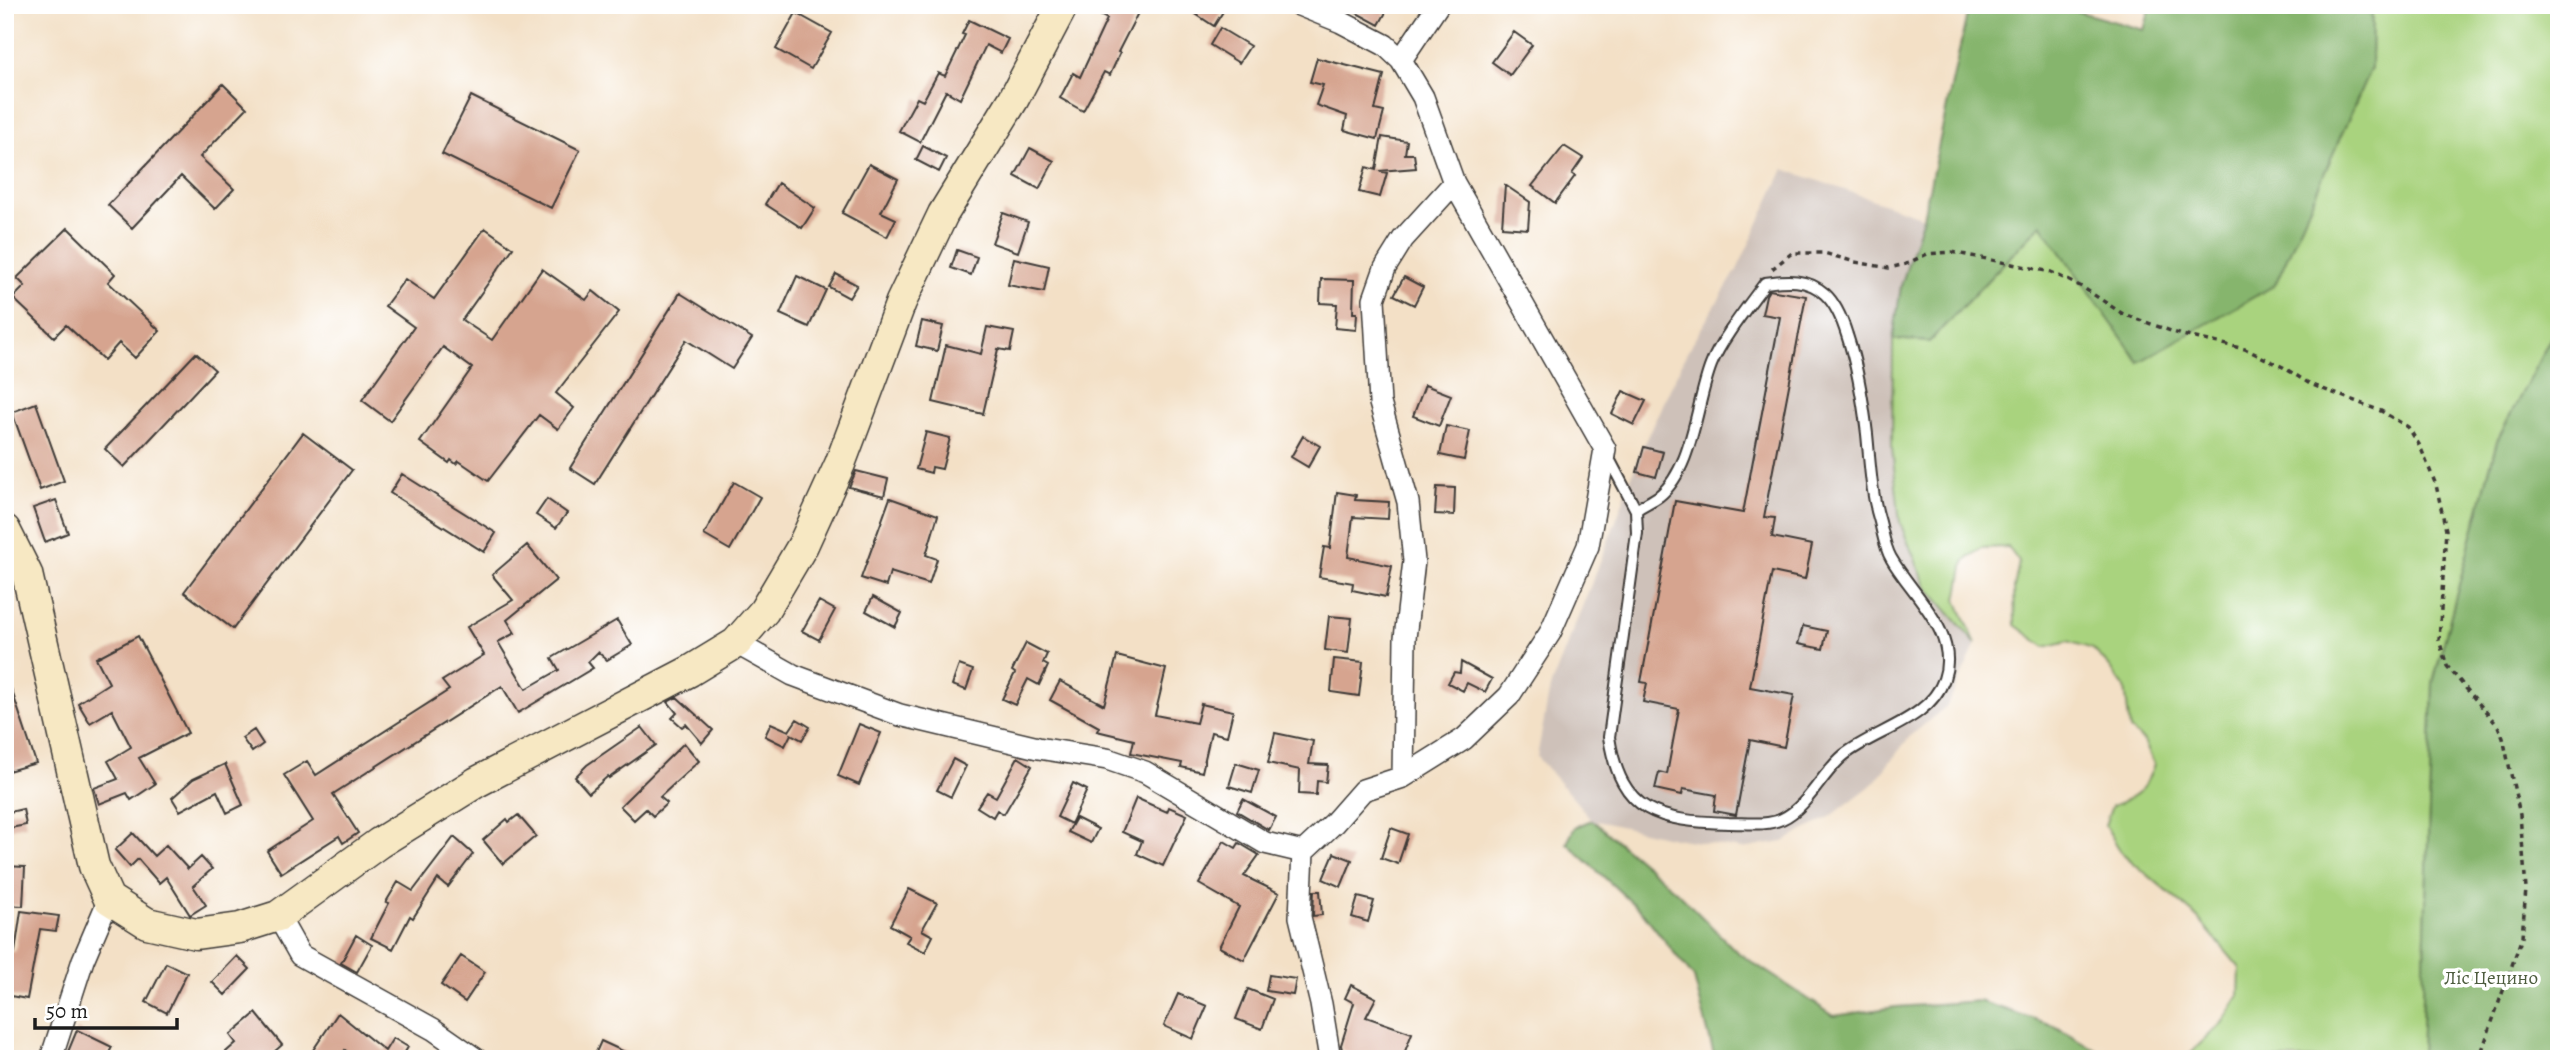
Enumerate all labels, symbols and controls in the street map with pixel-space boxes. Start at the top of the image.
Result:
park label: Ліс Цецино [2444,965,2538,991]
scale bar [35,987,177,1031]
text: 50 m [46,997,88,1025]

